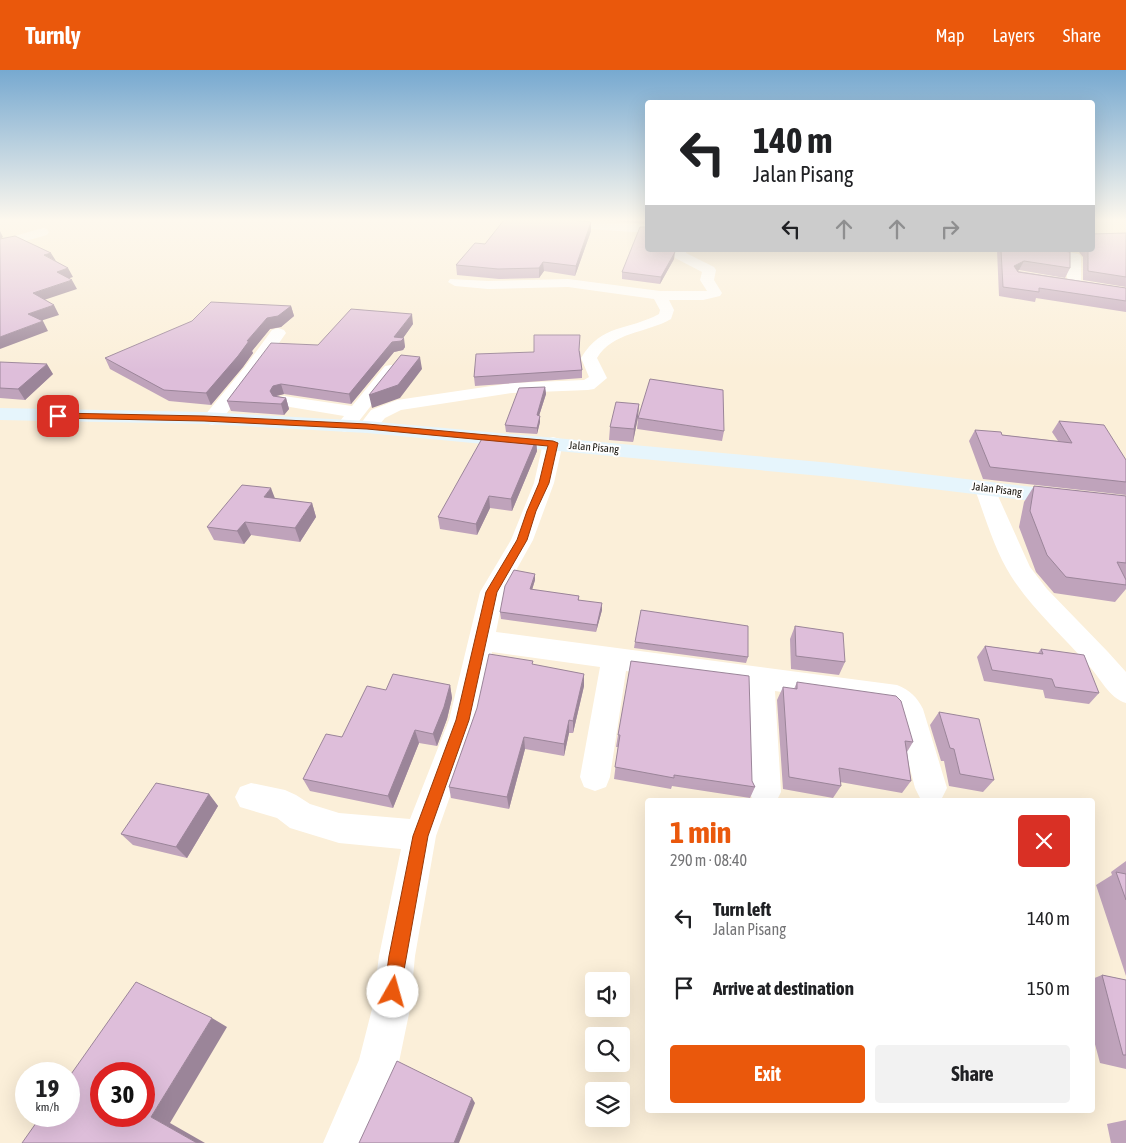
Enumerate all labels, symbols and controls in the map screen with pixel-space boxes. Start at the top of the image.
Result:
text: Turnly [25,22,81,49]
text: Map [935,25,964,46]
text: Layers [992,25,1035,46]
text: Share [1063,25,1101,46]
icon: left [670,120,735,185]
text: 140 m [753,120,832,160]
text: Jalan Pisang [753,161,854,187]
icon: left [777,215,805,243]
icon: ahead [830,215,858,243]
icon: ahead [883,215,911,243]
icon: right [936,215,964,243]
pin [37,395,79,437]
icon: arrive [44,402,72,430]
street label: Jalan Pisang [568,439,620,455]
street label: Jalan Pisang [971,480,1023,498]
text: 1 min [670,815,731,849]
button: close [1018,815,1070,867]
text: 290 m · 08:40 [670,851,747,869]
text: Turn left [713,898,771,920]
icon: left [670,904,698,932]
text: 140 m [1027,907,1070,929]
text: Jalan Pisang [713,920,786,938]
position arrow [366,965,418,1017]
map controls [585,972,630,1127]
button: sound [585,972,630,1017]
icon: arrive [670,974,698,1002]
text: Arrive at destination [713,977,854,999]
text: 150 m [1027,977,1070,999]
button: search [585,1027,630,1072]
button: Exit [670,1045,865,1103]
button: Share [875,1045,1070,1103]
speed limit sign: 30 [90,1062,155,1127]
text: 19 [36,1074,59,1102]
button: layers [585,1082,630,1127]
text: km/h [36,1100,59,1114]

